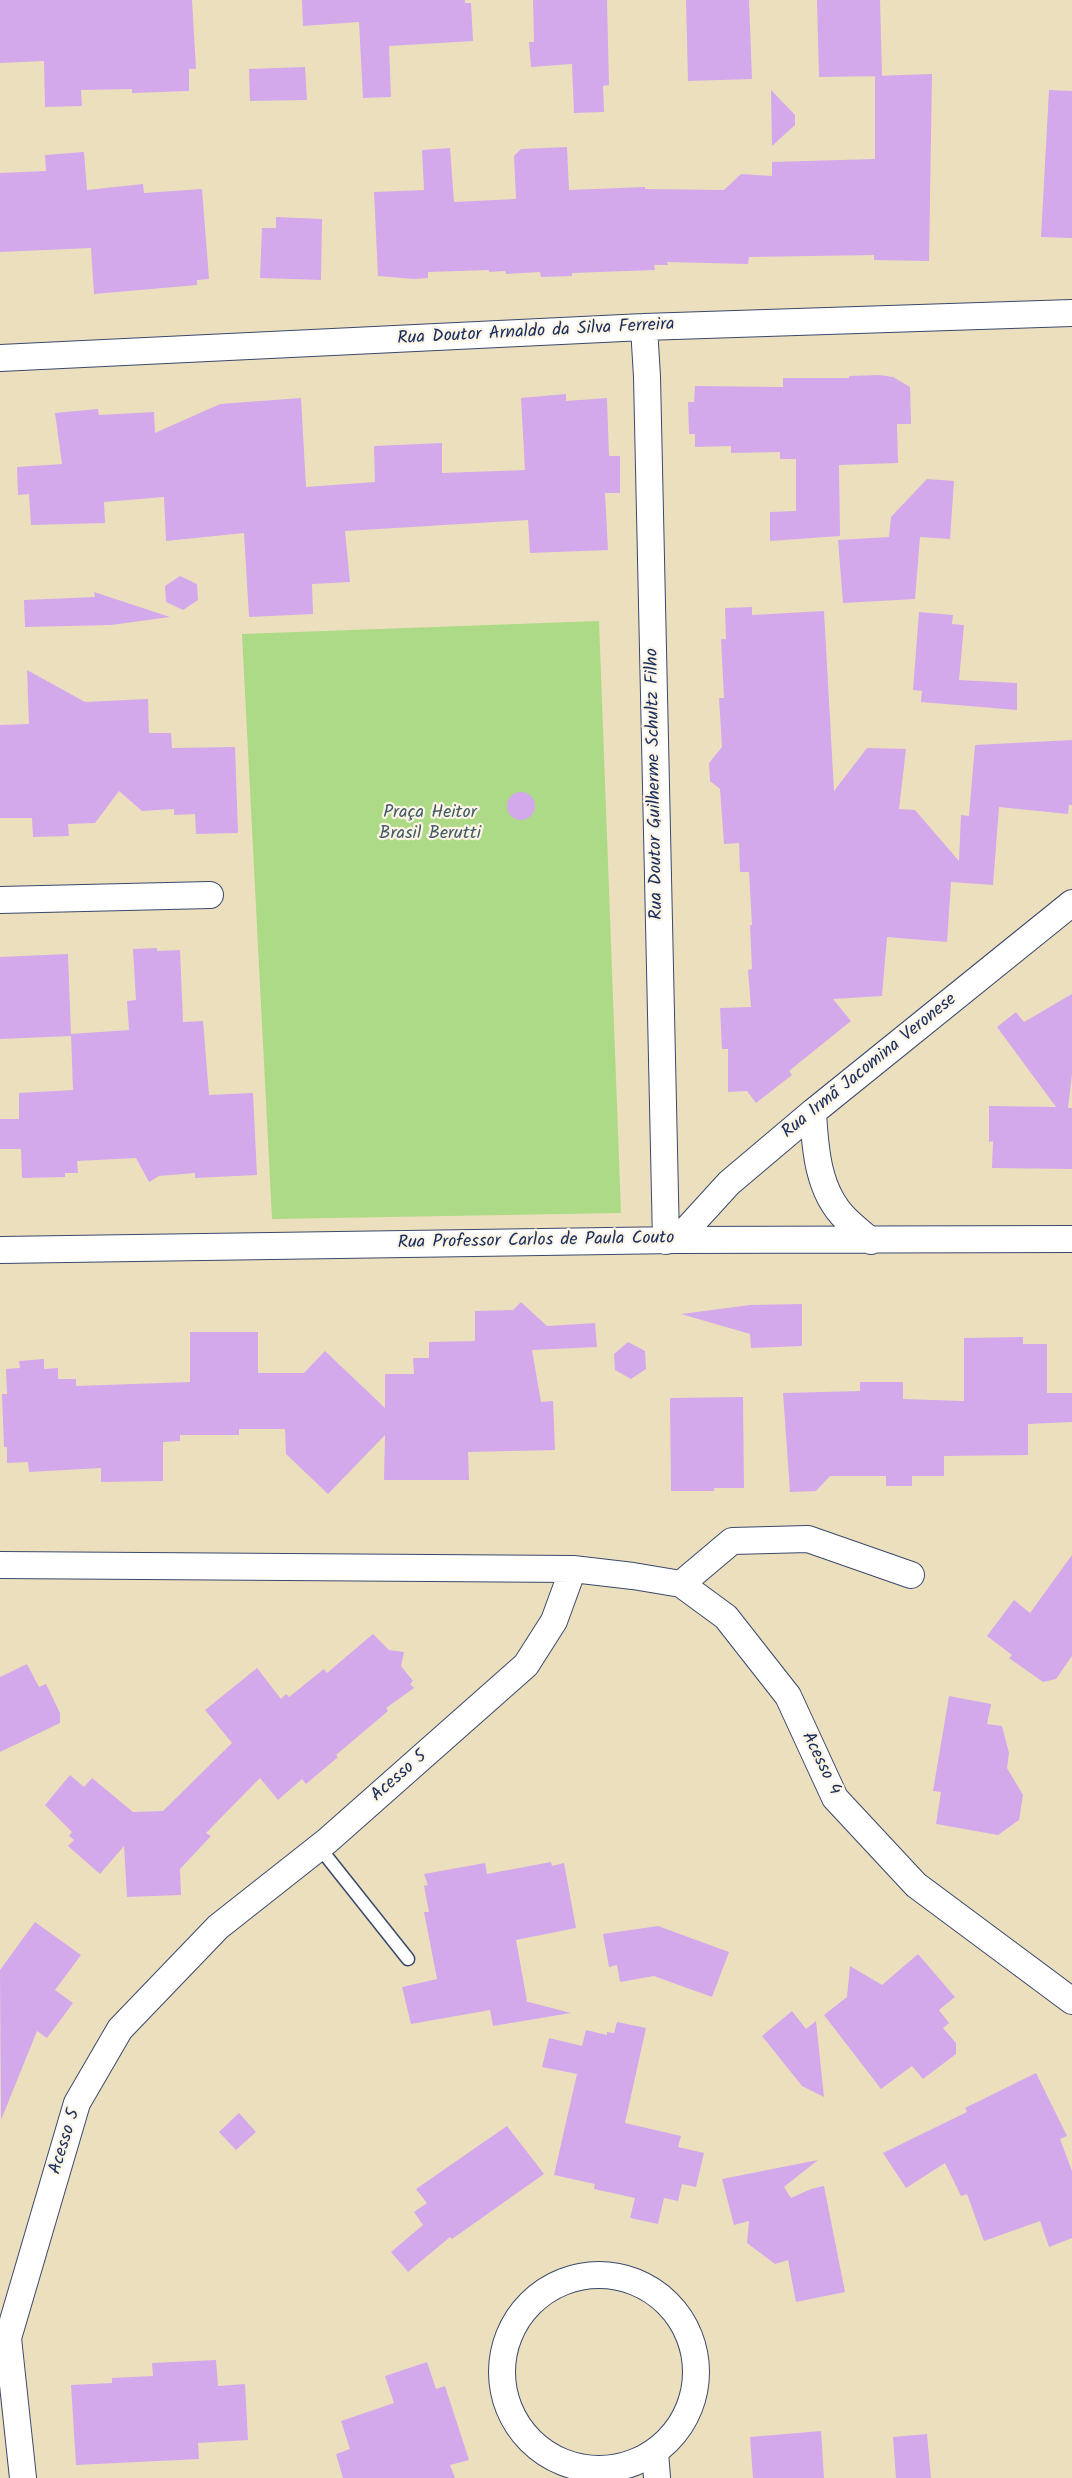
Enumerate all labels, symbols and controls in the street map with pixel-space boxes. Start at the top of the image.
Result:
street label: Rua Doutor Arnaldo da Silva Ferreira [397,315,675,351]
street label: Rua Doutor Guilherme Schultz Filho [643,648,669,920]
park label: Praça Heitor Brasil Berutti [379,803,481,846]
street label: Rua Irmã Jacomina Veronese [778,990,962,1144]
street label: Rua Professor Carlos de Paula Couto [397,1229,675,1255]
street label: Acesso 4 [795,1729,845,1799]
street label: Acesso 5 [367,1747,433,1807]
street label: Acesso 5 [46,2107,86,2177]

